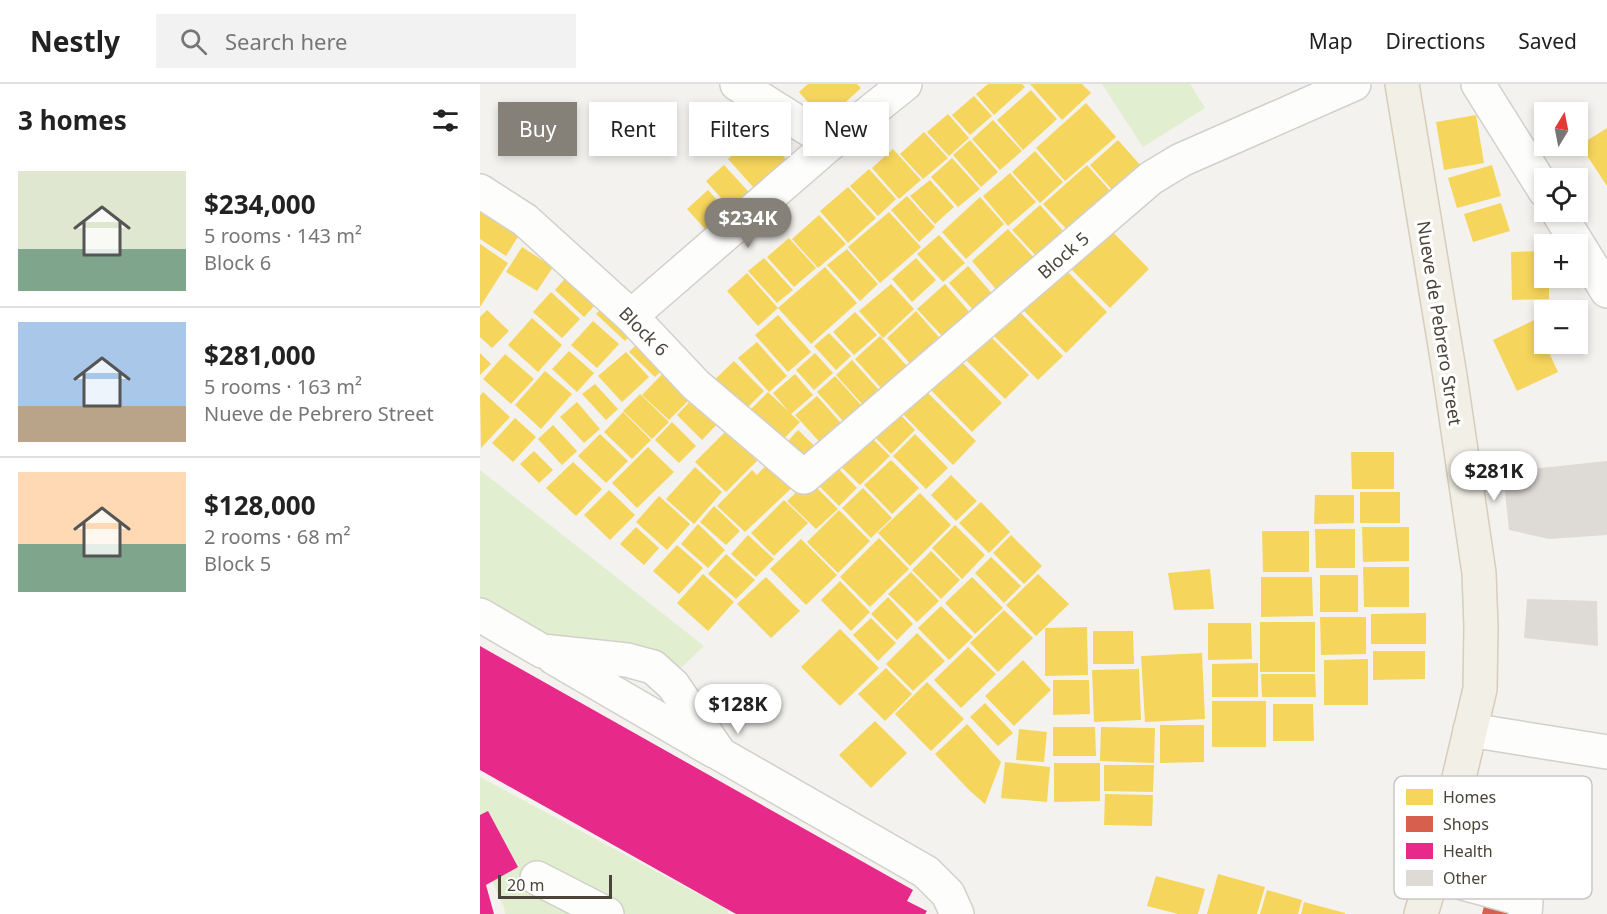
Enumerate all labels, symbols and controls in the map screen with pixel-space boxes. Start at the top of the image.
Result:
search box [156,14,576,68]
text: Nestly [30,22,120,60]
icon: search [177,25,210,58]
text: Search here [225,26,347,56]
text: Map [1309,27,1353,55]
text: Directions [1386,27,1485,55]
text: Saved [1518,27,1577,55]
text: 3 homes [18,102,127,138]
chip: Buy [498,102,577,156]
chip: Rent [589,102,677,156]
chip: Filters [689,102,791,156]
chip: New [803,102,889,156]
north arrow [1534,102,1588,156]
map controls [1534,102,1588,354]
icon: filters [429,104,462,137]
button: locate [1534,168,1588,222]
text: $234,000 [204,186,316,222]
icon: home [66,195,138,267]
pin: $234K [706,198,790,249]
text: $234K [718,204,778,231]
street label: Nueve de Pebrero Street [1412,219,1468,427]
text: 5 rooms · 143 m² [204,222,362,249]
street label: Block 5 [1032,226,1094,284]
button: + [1534,234,1588,288]
text: Block 6 [204,249,271,276]
button: − [1534,300,1588,354]
street label: Block 6 [614,301,674,361]
text: $281,000 [204,337,316,373]
icon: home [66,346,138,418]
text: 5 rooms · 163 m² [204,373,362,400]
text: Nueve de Pebrero Street [204,400,434,427]
pin: $281K [1452,451,1536,502]
text: $281K [1464,457,1524,484]
text: $128,000 [204,487,316,523]
icon: home [66,496,138,568]
text: 2 rooms · 68 m² [204,523,351,550]
text: Block 5 [204,550,271,577]
pin: $128K [696,684,780,735]
text: $128K [708,690,768,717]
legend [1394,776,1592,899]
text: Homes [1443,786,1496,808]
text: Shops [1443,813,1489,835]
text: Health [1443,840,1493,862]
text: Other [1443,867,1487,889]
scale bar [498,872,612,900]
text: 20 m [507,874,544,896]

